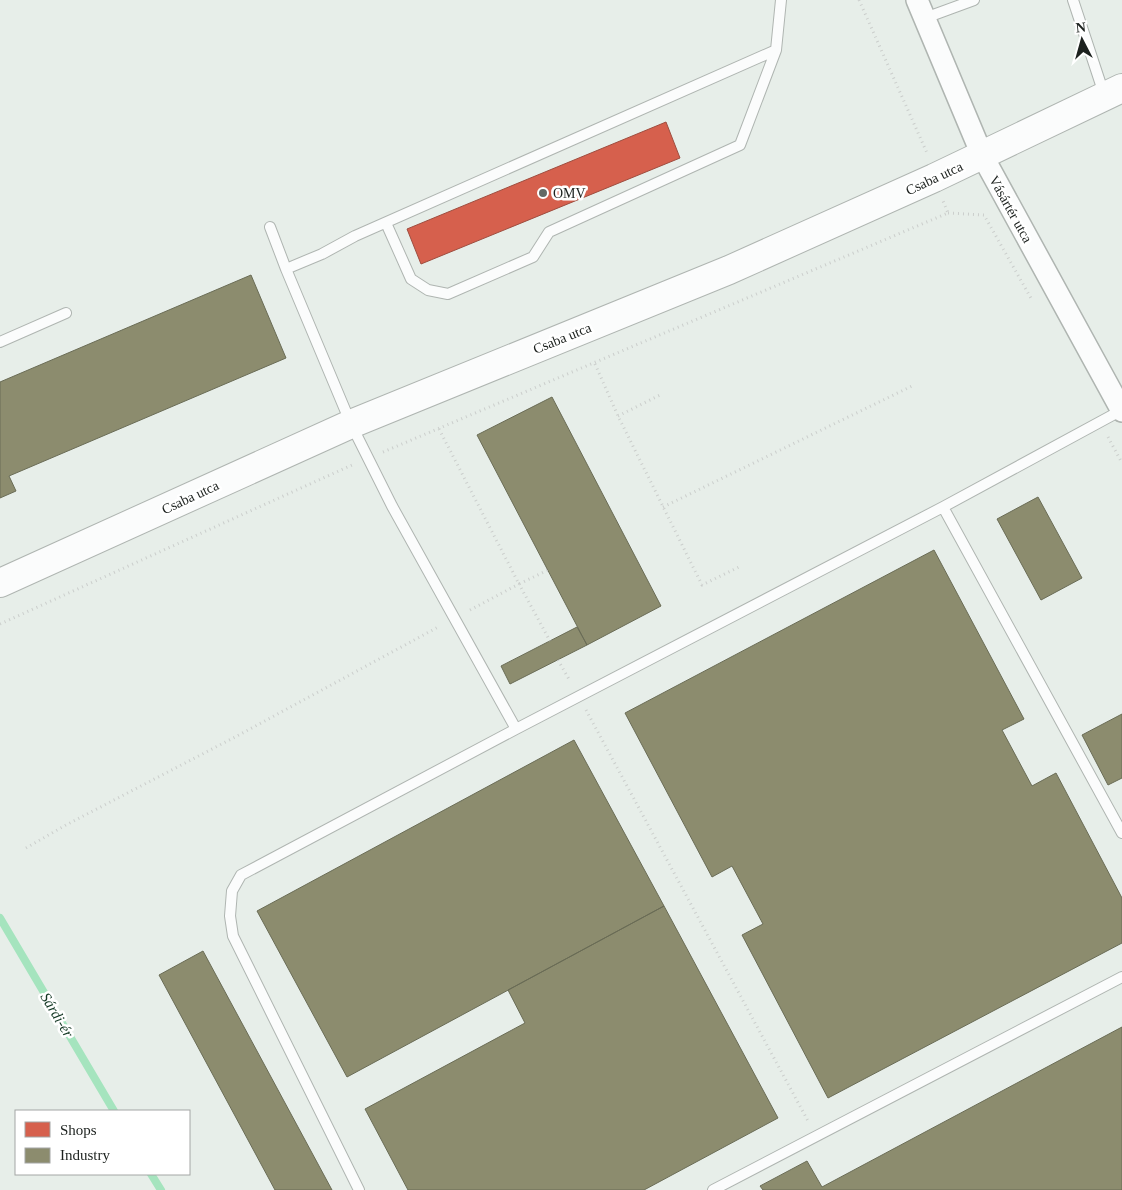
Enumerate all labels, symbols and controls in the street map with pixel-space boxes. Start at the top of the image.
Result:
north arrow [1057,15,1107,65]
text: N [1075,20,1087,36]
street label: Csaba utca [903,158,966,198]
street label: Vásártér utca [986,173,1035,246]
place label: OMV [553,186,586,201]
marker: OMV [537,187,549,199]
street label: Csaba utca [531,320,594,357]
street label: Csaba utca [159,477,222,517]
water label: Sárdi-ér [37,990,77,1040]
legend [15,1110,190,1175]
text: Shops [60,1122,97,1138]
text: Industry [60,1147,110,1163]

